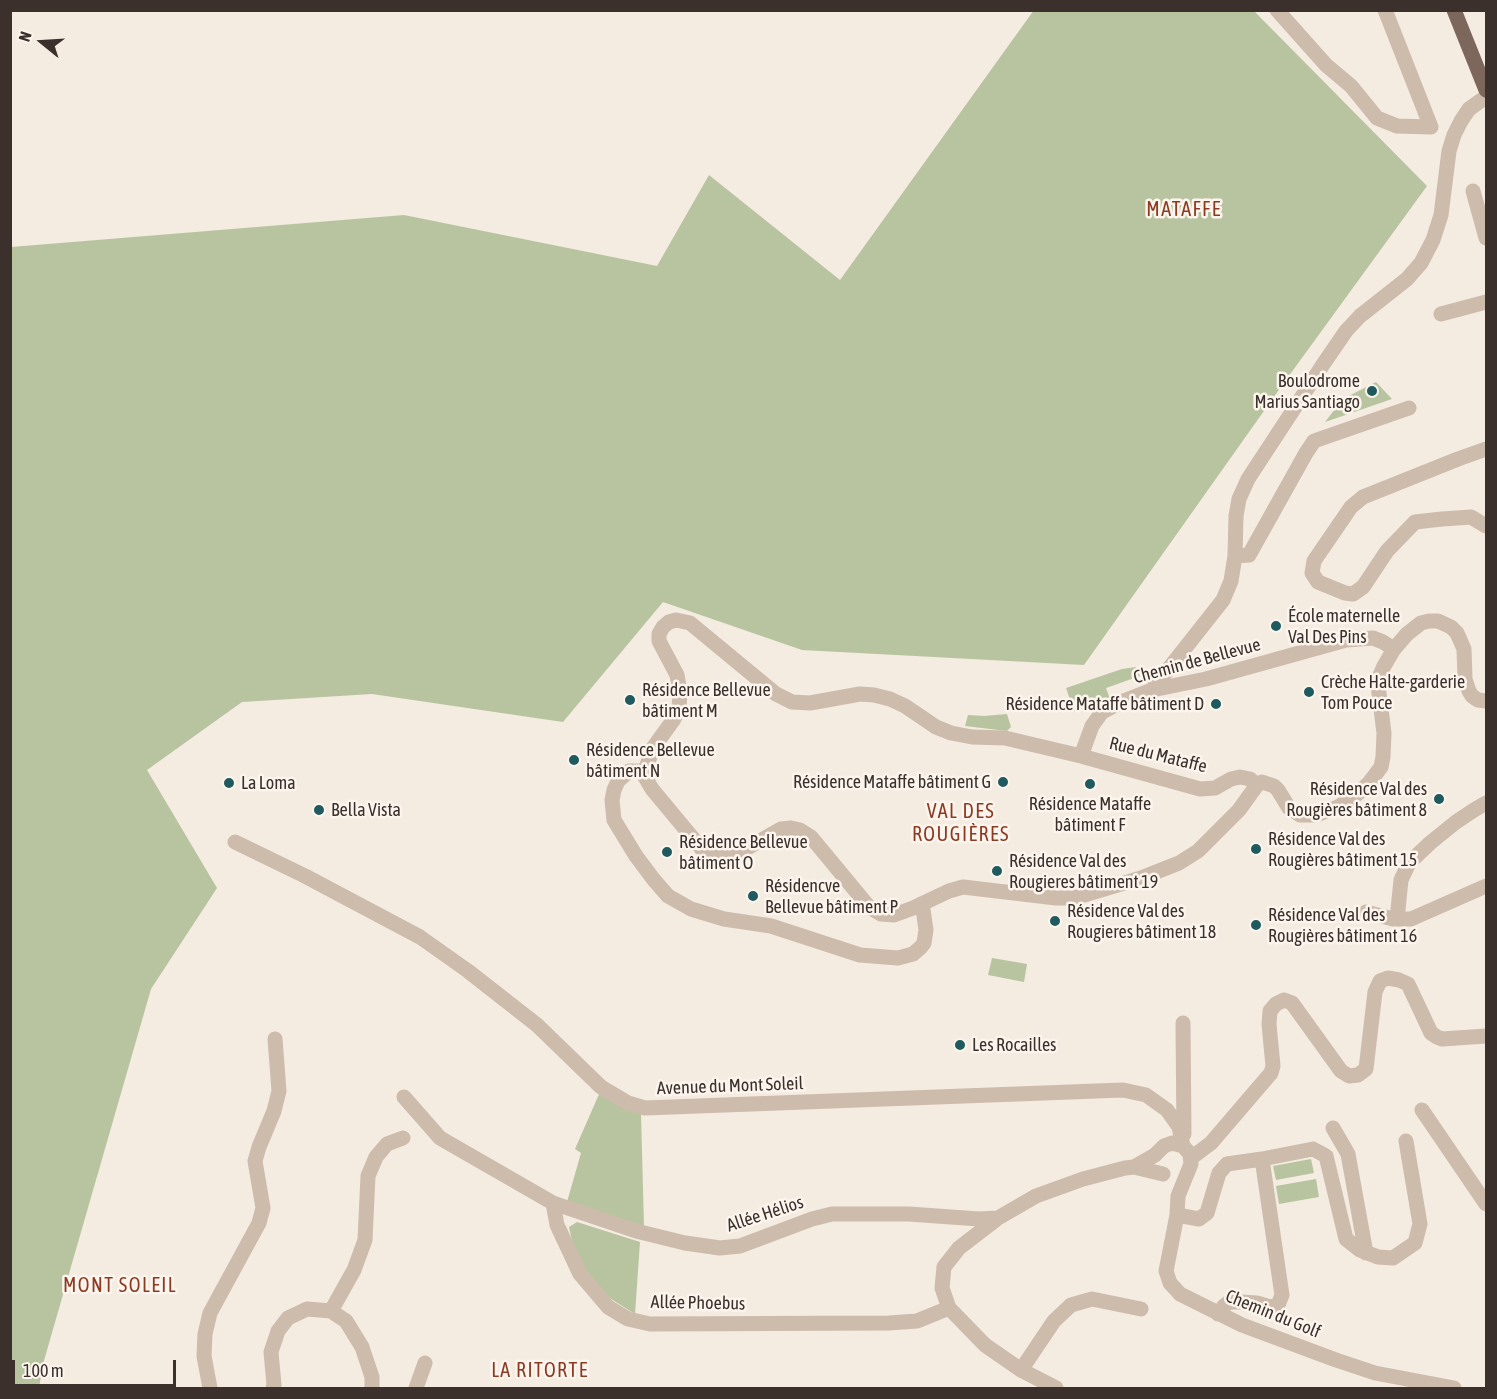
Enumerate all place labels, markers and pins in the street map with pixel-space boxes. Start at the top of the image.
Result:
place label: Boulodrome Marius Santiago [1254,370,1360,412]
marker: Boulodrome Marius Santiago [1365,384,1379,398]
place label: École maternelle Val Des Pins [1288,605,1400,648]
marker: École maternelle Val Des Pins [1269,619,1283,633]
place label: Crèche Halte-garderie Tom Pouce [1321,671,1465,714]
place label: Résidence Bellevue bâtiment M [642,679,771,722]
marker: Crèche Halte-garderie Tom Pouce [1302,685,1316,699]
marker: Résidence Bellevue bâtiment M [623,693,637,707]
place label: Résidence Mataffe bâtiment D [1005,693,1204,715]
marker: Résidence Mataffe bâtiment D [1209,697,1223,711]
place label: Résidence Bellevue bâtiment N [586,739,715,782]
marker: Résidence Bellevue bâtiment N [567,753,581,767]
place label: Résidence Mataffe bâtiment G [793,771,991,793]
place label: La Loma [241,772,296,794]
marker: Résidence Mataffe bâtiment G [996,775,1010,789]
marker: La Loma [222,776,236,790]
marker: Résidence Mataffe bâtiment F [1083,777,1097,791]
place label: Résidence Val des Rougières bâtiment 8 [1286,778,1427,820]
marker: Résidence Val des Rougières bâtiment 8 [1432,792,1446,806]
place label: Résidence Mataffe bâtiment F [1029,793,1151,836]
place label: Bella Vista [331,799,401,821]
marker: Bella Vista [312,803,326,817]
place label: Résidence Val des Rougières bâtiment 15 [1268,828,1417,870]
place label: Résidence Bellevue bâtiment O [679,831,808,874]
marker: Résidence Val des Rougières bâtiment 15 [1249,842,1263,856]
marker: Résidence Bellevue bâtiment O [660,845,674,859]
place label: Résidence Val des Rougieres bâtiment 19 [1009,850,1158,892]
marker: Résidence Val des Rougieres bâtiment 19 [990,864,1004,878]
place label: Résidencve Bellevue bâtiment P [765,875,898,918]
marker: Résidencve Bellevue bâtiment P [746,889,760,903]
place label: Résidence Val des Rougieres bâtiment 18 [1067,900,1216,942]
place label: Résidence Val des Rougières bâtiment 16 [1268,904,1417,946]
marker: Résidence Val des Rougieres bâtiment 18 [1048,914,1062,928]
marker: Résidence Val des Rougières bâtiment 16 [1249,918,1263,932]
place label: Les Rocailles [972,1034,1056,1056]
marker: Les Rocailles [953,1038,967,1052]

